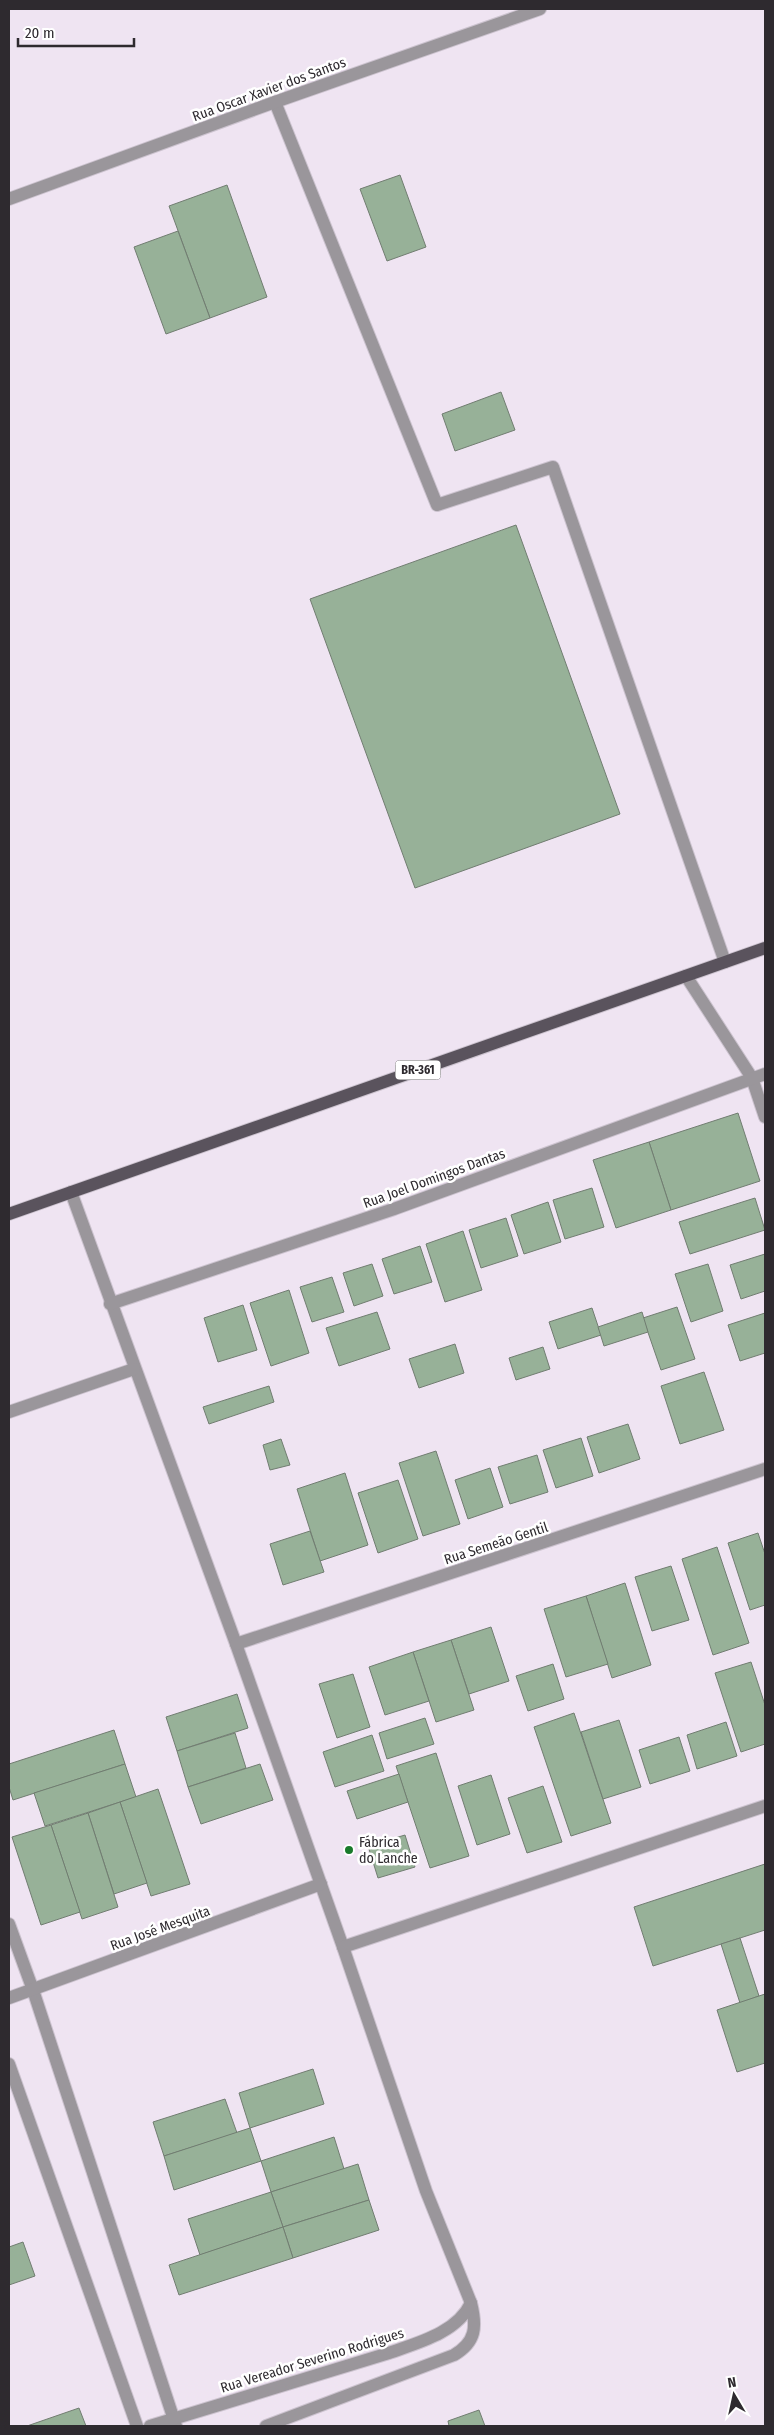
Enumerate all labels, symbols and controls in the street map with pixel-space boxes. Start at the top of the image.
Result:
scale bar [18,15,134,47]
text: 20 m [25,24,55,42]
street label: Rua Oscar Xavier dos Santos [190,54,348,125]
road number: BR-361 [396,1060,440,1080]
street label: Rua Joel Domingos Dantas [361,1145,507,1212]
street label: Rua Semeão Gentil [442,1519,550,1568]
place label: Fábrica do Lanche [359,1834,418,1867]
marker: Fábrica do Lanche [343,1844,355,1856]
street label: Rua José Mesquita [108,1902,213,1954]
street label: Rua Vereador Severino Rodrigues [218,2324,406,2396]
north arrow [709,2370,759,2420]
text: N [727,2374,738,2392]

